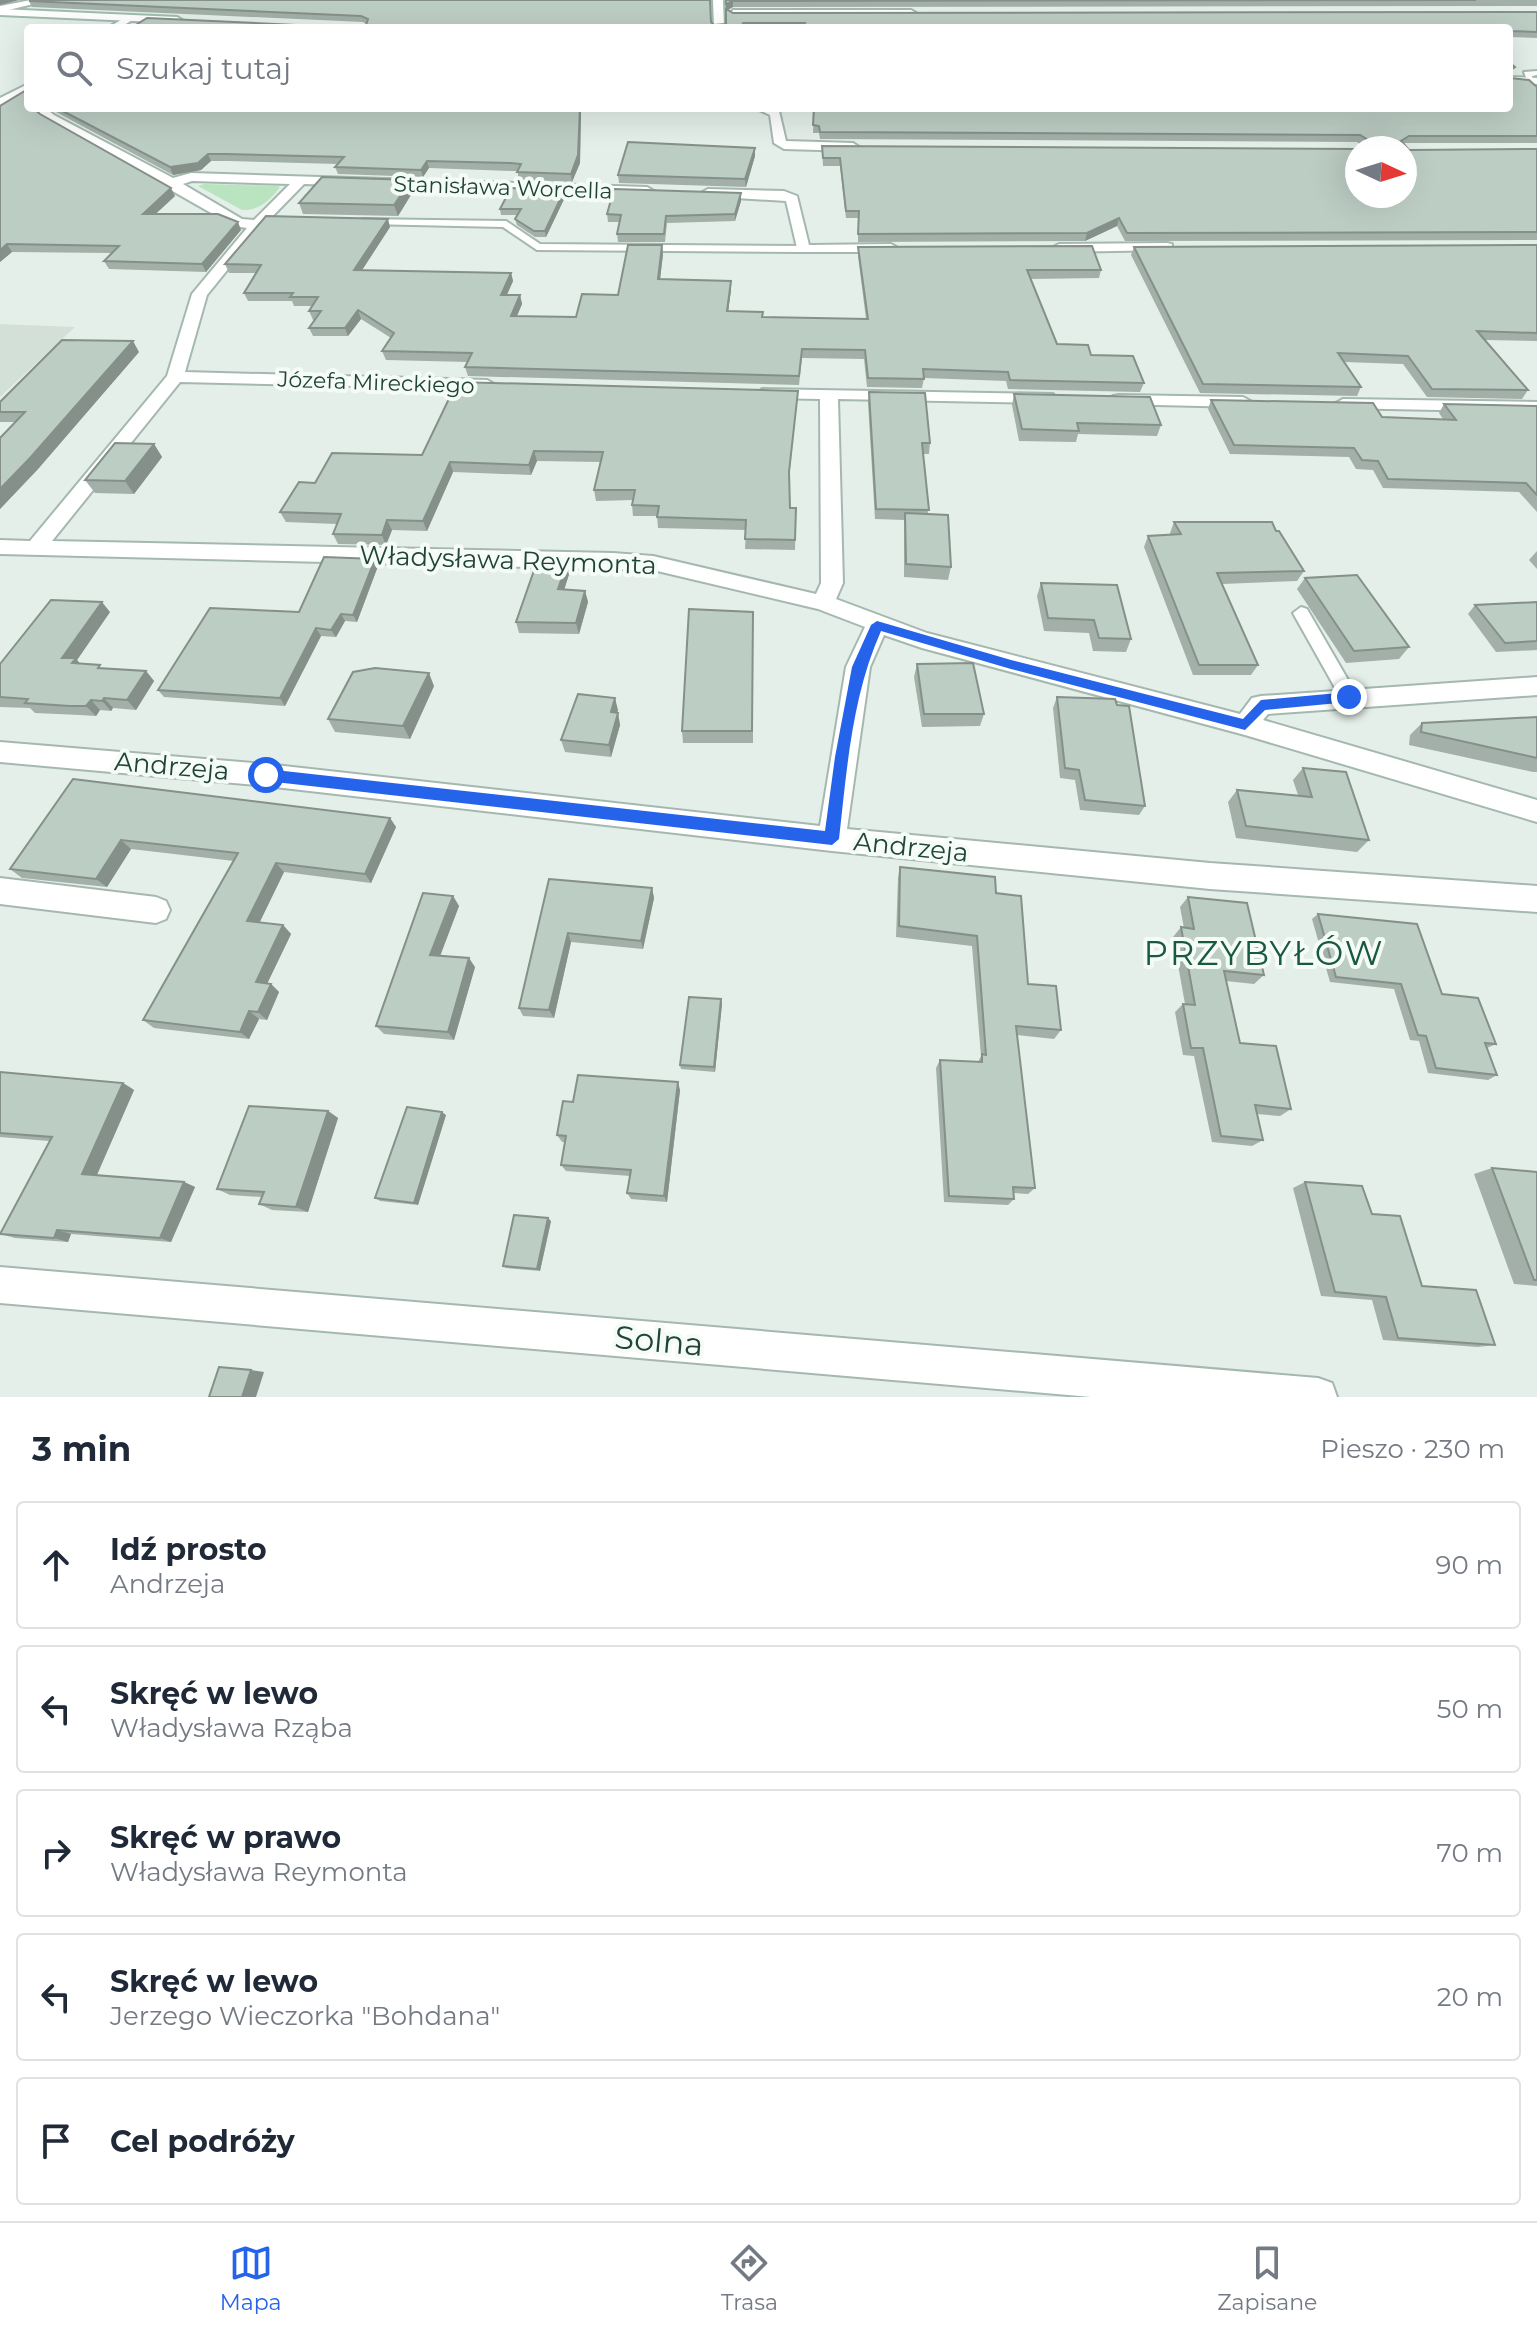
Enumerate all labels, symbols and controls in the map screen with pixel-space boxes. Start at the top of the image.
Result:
search box [24,24,1513,112]
icon: search [52,46,96,90]
text: Szukaj tutaj [116,50,291,87]
north arrow [1345,136,1417,208]
street label: Stanisława Worcella [393,170,613,205]
street label: Józefa Mireckiego [276,366,475,399]
street label: Władysława Reymonta [359,539,657,581]
route end [1331,679,1367,715]
street label: Andrzeja [113,745,231,787]
route start [248,757,284,793]
street label: Andrzeja [852,825,970,869]
district label: PRZYBYŁÓW [1144,932,1384,974]
street label: Solna [613,1317,705,1364]
text: 3 min [32,1428,131,1470]
text: Pieszo · 230 m [1320,1433,1505,1465]
text: Idź prosto [110,1531,267,1568]
icon: ahead [34,1543,78,1587]
text: 90 m [1436,1549,1503,1581]
text: Andrzeja [110,1568,225,1600]
text: Skręć w lewo [110,1675,318,1712]
icon: left [34,1687,78,1731]
text: 50 m [1437,1693,1503,1725]
text: Władysława Rząba [110,1712,353,1744]
text: Skręć w prawo [110,1819,341,1856]
icon: right [34,1831,78,1875]
text: 70 m [1437,1837,1503,1869]
text: Władysława Reymonta [110,1856,408,1888]
text: Skręć w lewo [110,1963,318,2000]
icon: left [34,1975,78,2019]
text: 20 m [1437,1981,1503,2013]
text: Jerzego Wieczorka "Bohdana" [110,2000,500,2032]
icon: arrive [34,2119,78,2163]
text: Cel podróży [110,2123,295,2160]
tab: Mapa [220,2241,282,2316]
tab: Trasa [721,2241,778,2316]
tab: Zapisane [1217,2241,1317,2316]

